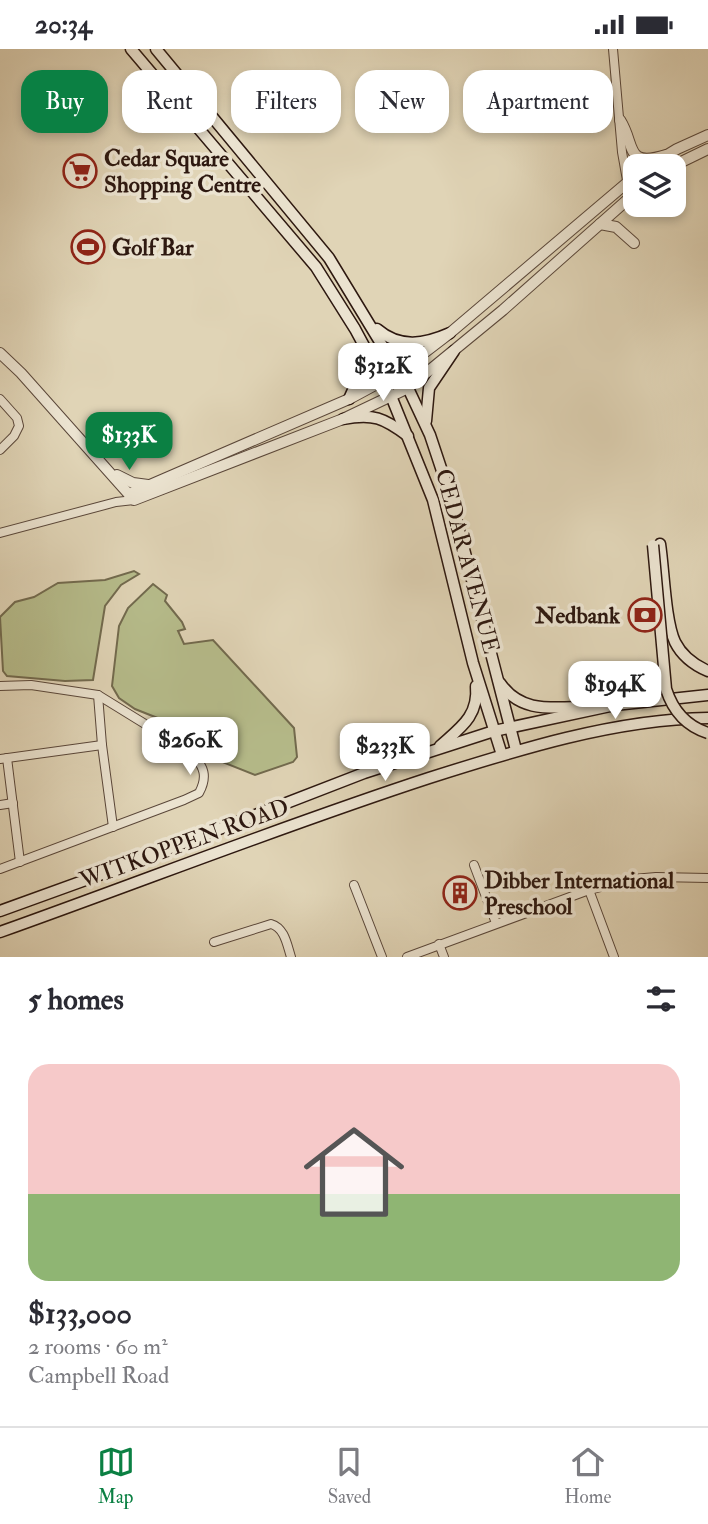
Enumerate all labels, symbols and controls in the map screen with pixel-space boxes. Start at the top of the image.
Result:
text: 20:34 [35,9,92,41]
chip: Buy [21,70,108,133]
chip: Rent [122,70,217,133]
chip: Filters [231,70,341,133]
chip: New [355,70,449,133]
chip: Apartment [463,70,613,133]
place label: Cedar Square Shopping Centre [104,144,261,200]
supermarket icon: Cedar Square Shopping Centre [61,152,99,190]
map controls [623,154,686,217]
button: layers [623,154,686,217]
sports icon: Golf Bar [69,228,107,266]
place label: Golf Bar [112,233,194,262]
pin: $312K [334,343,432,403]
text: $312K [354,351,412,380]
pin: $133K [80,413,178,472]
text: $133K [102,420,156,449]
street label: CEDAR AVENUE [429,466,506,657]
bank icon: Nedbank [626,596,664,634]
place label: Nedbank [534,601,621,630]
pin: $194K [566,661,664,721]
text: $194K [584,669,646,698]
pin: $260K [141,717,239,777]
pin: $233K [336,723,434,783]
text: $260K [158,725,222,754]
text: $233K [356,731,414,760]
street label: WITKOPPEN ROAD [75,792,293,895]
place label: Dibber International Preschool [484,866,675,921]
building icon: Dibber International Preschool [441,874,479,912]
icon: filters [642,980,680,1018]
text: 5 homes [28,981,124,1018]
icon: home [291,1109,417,1235]
text: $133,000 [28,1295,132,1332]
text: 2 rooms · 60 m² [28,1332,168,1361]
text: Campbell Road [28,1361,169,1390]
tab: Map [97,1443,135,1509]
tab: Saved [328,1443,371,1509]
tab: Home [564,1443,611,1509]

